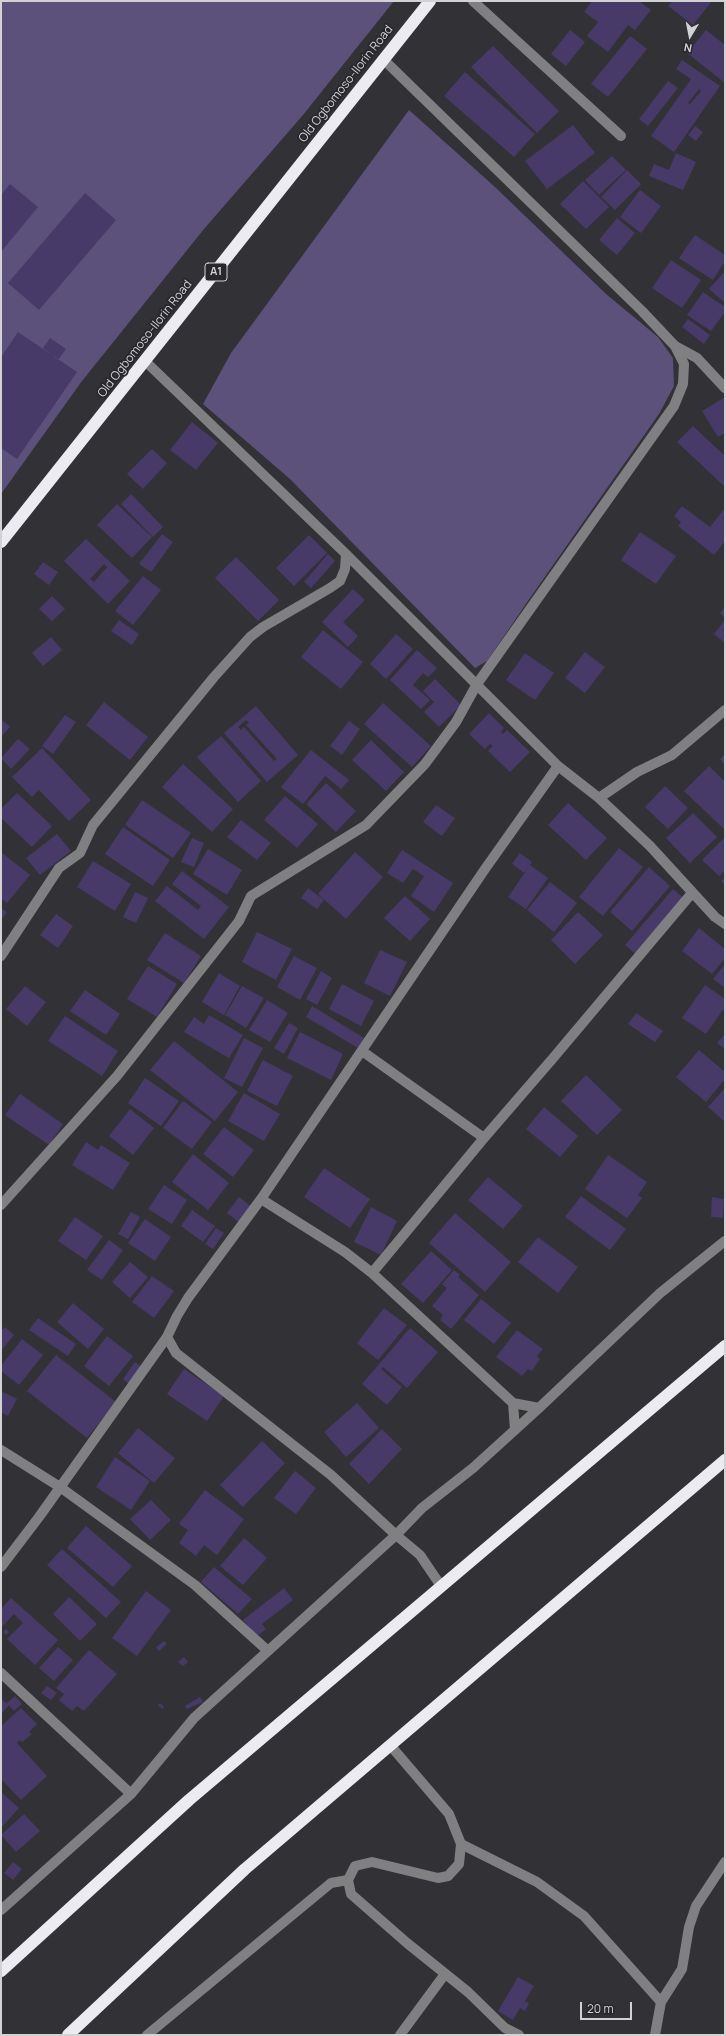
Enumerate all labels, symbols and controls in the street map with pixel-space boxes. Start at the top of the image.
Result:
north arrow [670,16,710,56]
street label: Old Ogbomoso-Ilorin Road [296,23,396,145]
text: N [683,40,693,56]
road number: A1 [205,263,227,281]
street label: Old Ogbomoso-Ilorin Road [95,278,195,400]
scale bar [582,1994,634,2020]
text: 20 m [587,2000,614,2017]

